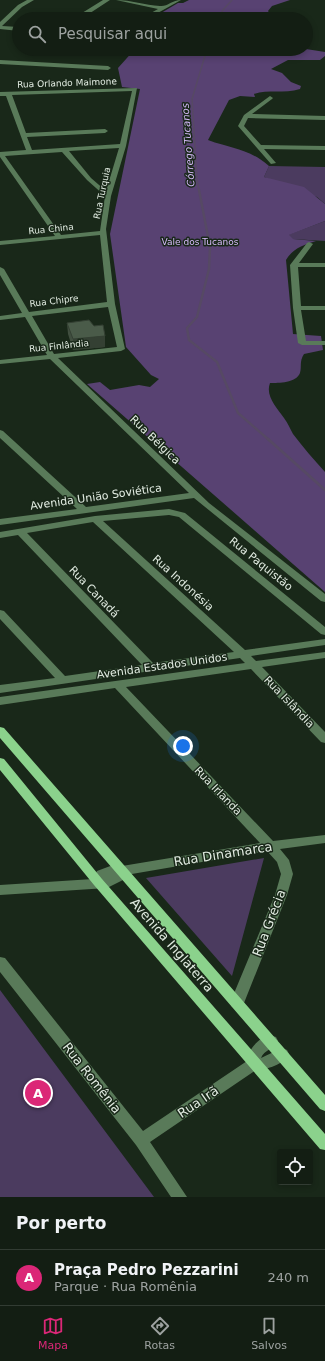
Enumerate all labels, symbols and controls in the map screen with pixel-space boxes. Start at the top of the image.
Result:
search box [12,12,313,56]
icon: search [26,23,48,45]
text: Pesquisar aqui [58,25,167,43]
street label: Rua Orlando Maimone [17,76,118,90]
water label: Córrego Tucanos [180,103,196,187]
street label: Rua Turquia [92,166,112,220]
street label: Rua China [28,222,74,236]
park label: Vale dos Tucanos [162,237,239,247]
street label: Rua Chipre [29,293,79,309]
street label: Rua Finlândia [29,338,89,354]
street label: Rua Bélgica [127,413,183,467]
street label: Avenida União Soviética [29,481,163,513]
street label: Rua Paquistão [227,534,296,594]
street label: Rua Indonésia [150,552,216,614]
street label: Rua Canadá [66,564,122,620]
street label: Avenida Estados Unidos [96,650,228,682]
street label: Rua Islândia [261,673,317,731]
your location [173,736,193,756]
street label: Rua Irlanda [192,764,244,818]
street label: Rua Dinamarca [173,839,273,869]
street label: Rua Grécia [249,887,289,959]
street label: Avenida Inglaterra [127,895,217,995]
street label: Rua Romênia [60,1040,124,1116]
pin: A [25,1078,51,1108]
street label: Rua Irã [175,1083,221,1121]
map controls [277,1149,313,1185]
button: locate [277,1149,313,1185]
text: Por perto [16,1213,106,1233]
text: Praça Pedro Pezzarini [54,1261,239,1279]
text: A [24,1270,34,1285]
text: 240 m [267,1270,309,1285]
text: Parque · Rua Romênia [54,1279,197,1294]
tab: Mapa [38,1315,68,1352]
tab: Rotas [144,1315,175,1352]
tab: Salvos [251,1315,287,1352]

